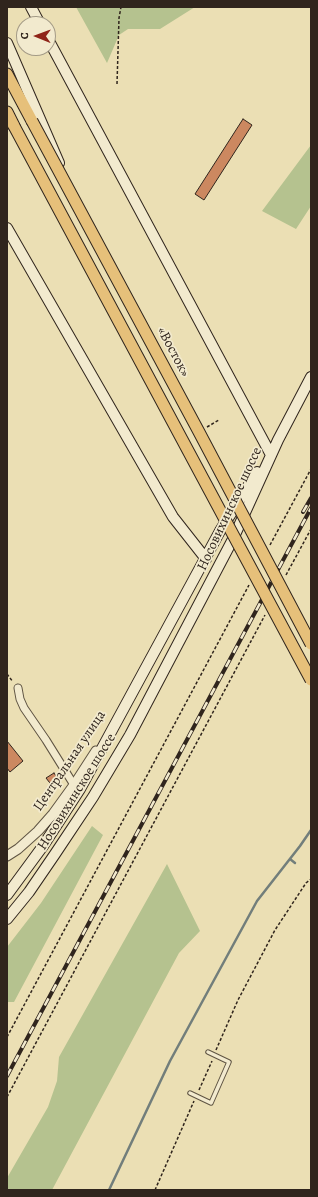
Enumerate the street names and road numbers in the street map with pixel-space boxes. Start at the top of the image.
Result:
street label: «Восток» [153,324,193,380]
street label: Носовихинское шоссе [194,445,266,573]
street label: Центральная улица [30,708,110,814]
street label: Носовихинское шоссе [34,731,120,853]

